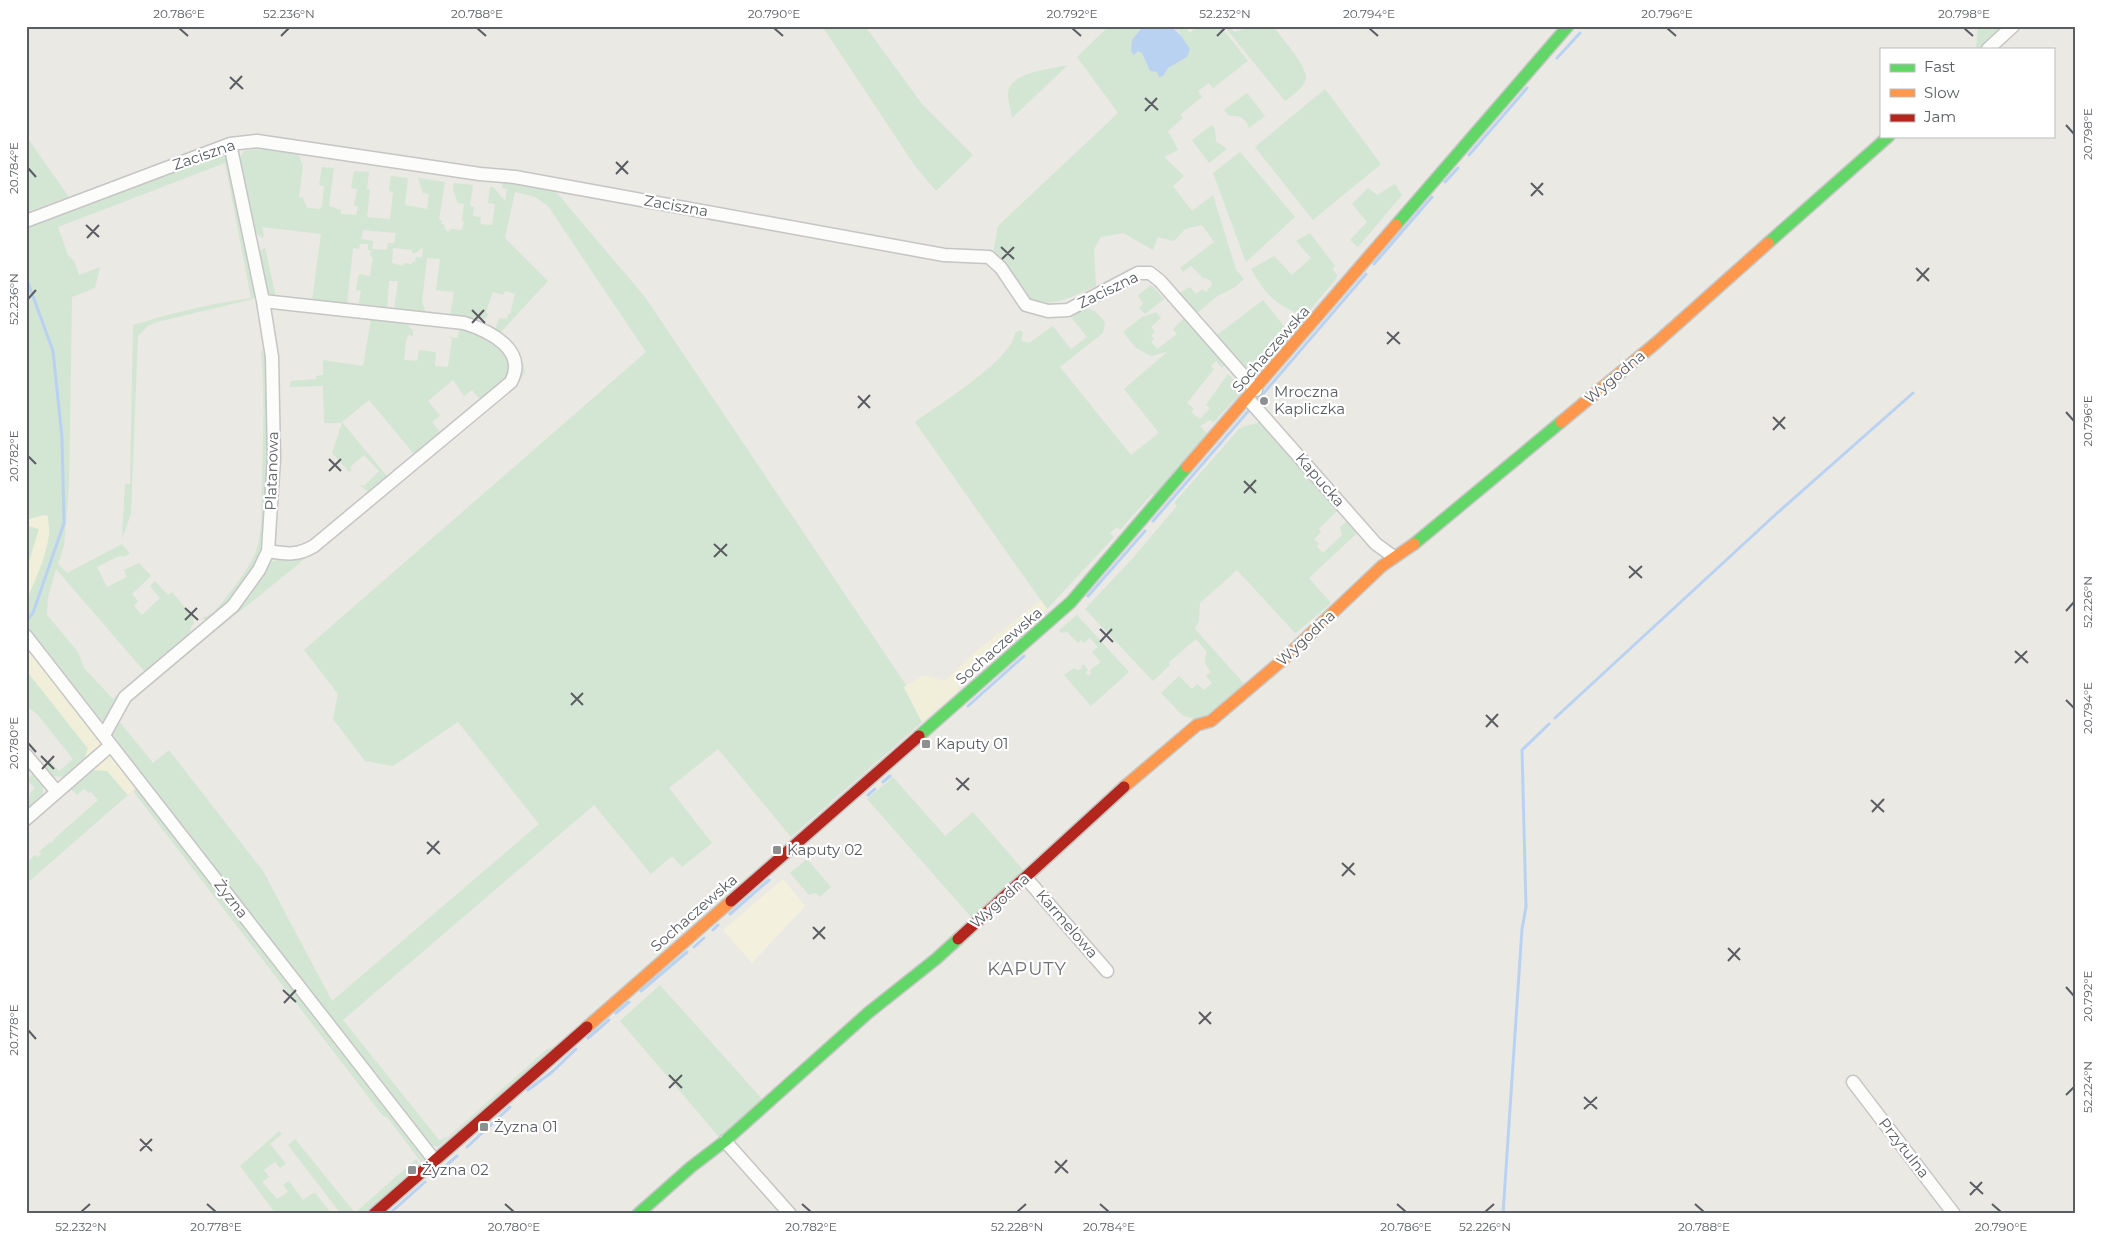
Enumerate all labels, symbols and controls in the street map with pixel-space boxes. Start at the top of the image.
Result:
text: 20.786°E [153,6,205,21]
text: 52.236°N [263,6,315,21]
text: 20.788°E [451,6,503,21]
text: 20.790°E [748,6,800,21]
text: 20.792°E [1046,6,1098,21]
text: 52.232°N [1199,6,1251,21]
text: 20.794°E [1343,6,1395,21]
text: 20.796°E [1641,6,1693,21]
text: 20.798°E [1938,6,1990,21]
legend [1880,48,2054,138]
text: Fast [1924,57,1955,76]
text: Slow [1924,83,1960,102]
text: Jam [1923,107,1956,126]
text: 20.798°E [2080,108,2095,160]
street label: Zaciszna [170,135,238,174]
text: 20.784°E [6,142,21,194]
street label: Zaciszna [642,191,710,221]
street label: Zaciszna [1074,267,1141,312]
text: 52.236°N [6,273,21,325]
street label: Sochaczewska [1228,301,1313,396]
street label: Wygodna [1580,346,1649,407]
place label: Mroczna Kapliczka [1274,382,1345,418]
marker: Mroczna Kapliczka [1258,395,1270,407]
text: 20.796°E [2080,395,2095,447]
text: 20.782°E [6,430,21,482]
street label: Platanowa [261,431,282,511]
street label: Kapucka [1292,449,1349,511]
text: 52.226°N [2080,576,2095,628]
street label: Sochaczewska [951,603,1046,688]
street label: Wygodna [1272,606,1339,670]
text: 20.794°E [2080,682,2095,734]
text: 20.780°E [6,717,21,769]
place label: Kaputy 01 [936,734,1009,753]
marker: Kaputy 01 [920,738,932,750]
place label: Kaputy 02 [787,840,863,859]
marker: Kaputy 02 [771,844,783,856]
street label: Wygodna [966,869,1033,932]
street label: Sochaczewska [646,870,741,955]
street label: Żyzna [210,875,253,922]
street label: Karmelowa [1032,885,1102,962]
district label: KAPUTY [987,958,1067,980]
text: 20.792°E [2080,970,2095,1022]
text: 20.778°E [6,1004,21,1056]
text: 52.224°N [2080,1061,2095,1113]
street label: Przytulna [1875,1114,1934,1182]
place label: Żyzna 01 [494,1117,558,1136]
marker: Żyzna 01 [478,1121,490,1133]
place label: Żyzna 02 [422,1160,489,1179]
marker: Żyzna 02 [406,1164,418,1176]
text: 52.232°N [55,1219,107,1234]
text: 20.778°E [190,1219,242,1234]
text: 20.780°E [488,1219,540,1234]
text: 20.782°E [785,1219,837,1234]
text: 52.228°N [991,1219,1043,1234]
text: 20.784°E [1083,1219,1135,1234]
text: 20.786°E [1380,1219,1432,1234]
text: 52.226°N [1459,1219,1511,1234]
text: 20.788°E [1678,1219,1730,1234]
text: 20.790°E [1975,1219,2027,1234]

